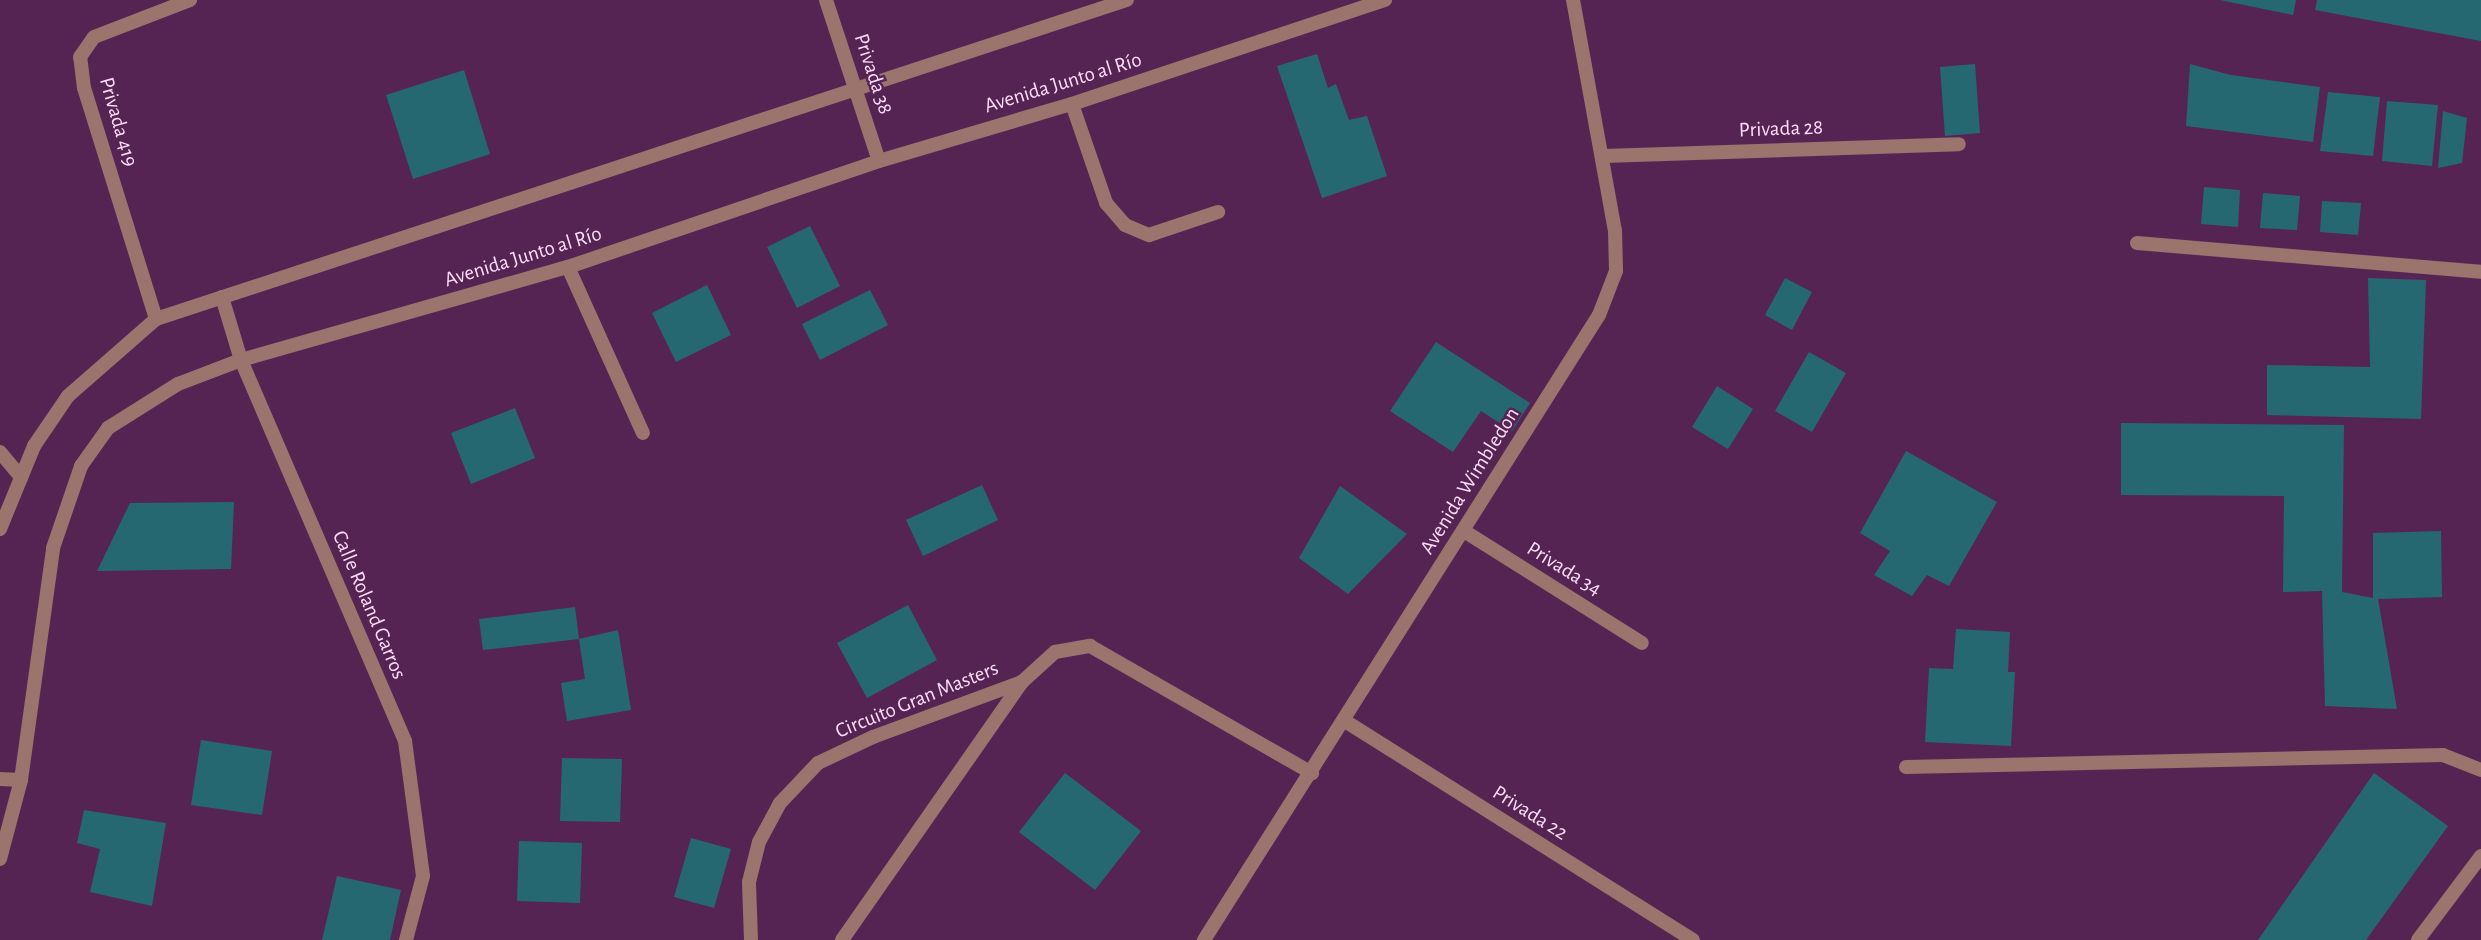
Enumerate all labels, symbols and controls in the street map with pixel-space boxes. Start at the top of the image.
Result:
street label: Privada 38 [848,30,898,118]
street label: Avenida Junto al Río [981,47,1145,119]
street label: Privada 419 [93,74,143,170]
street label: Privada 28 [1738,115,1824,143]
street label: Avenida Junto al Río [441,221,605,293]
street label: Avenida Wimbledon [1415,403,1525,559]
street label: Calle Roland Garros [326,527,412,683]
street label: Privada 34 [1522,536,1606,602]
street label: Circuito Gran Masters [832,656,1002,744]
street label: Privada 22 [1488,780,1572,846]

